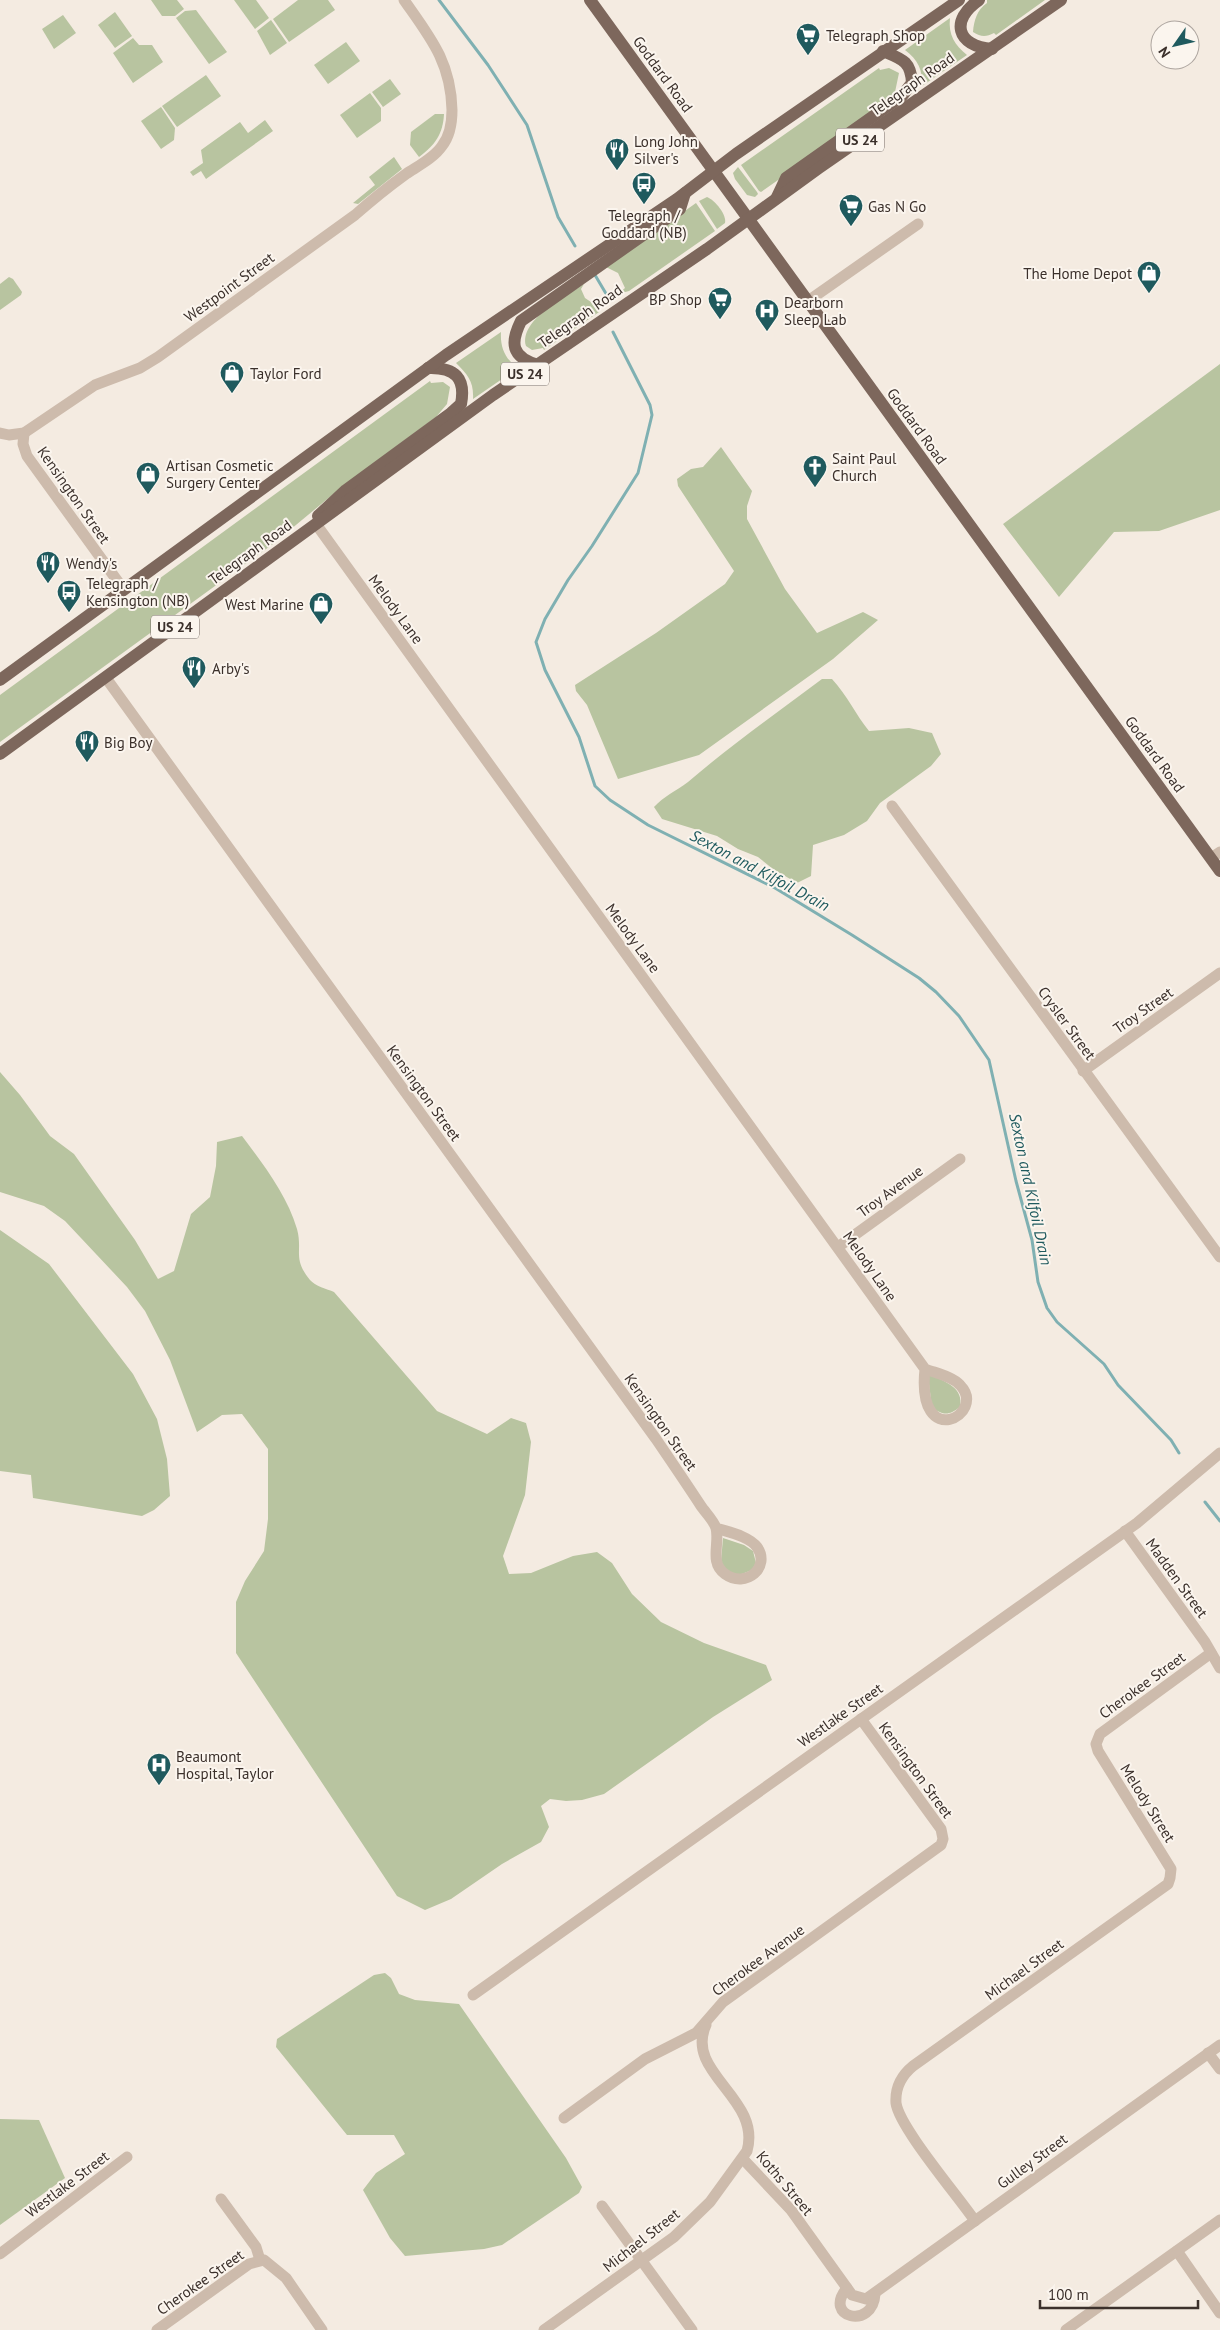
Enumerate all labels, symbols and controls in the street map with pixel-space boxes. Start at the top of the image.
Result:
north arrow [1150,20,1200,70]
supermarket icon: Telegraph Shop [795,22,821,56]
place label: Telegraph Shop [826,26,925,45]
street label: Goddard Road [629,32,697,116]
text: N [1154,43,1174,61]
street label: Telegraph Road [866,48,958,120]
road number: US 24 [836,128,884,152]
place label: Long John Silver's [634,132,698,168]
restaurant icon: Long John Silver's [604,137,630,171]
bus stop icon: Telegraph / Goddard (NB) [631,171,657,205]
supermarket icon: Gas N Go [838,193,864,227]
place label: Gas N Go [868,197,926,216]
place label: Telegraph / Goddard (NB) [601,206,687,242]
street label: Westpoint Street [180,248,278,326]
shop icon: The Home Depot [1136,260,1162,294]
place label: The Home Depot [1023,264,1132,283]
street label: Telegraph Road [534,280,626,352]
supermarket icon: BP Shop [707,286,733,320]
place label: BP Shop [649,290,702,309]
place label: Dearborn Sleep Lab [784,293,847,329]
hospital icon: Dearborn Sleep Lab [754,298,780,332]
shop icon: Taylor Ford [219,360,245,394]
road number: US 24 [501,362,549,386]
place label: Taylor Ford [250,364,322,383]
street label: Goddard Road [883,384,951,468]
street label: Kensington Street [33,443,115,547]
place label: Saint Paul Church [832,449,897,485]
church icon: Saint Paul Church [802,454,828,488]
place label: Artisan Cosmetic Surgery Center [166,456,274,492]
shop icon: Artisan Cosmetic Surgery Center [135,461,161,495]
street label: Telegraph Road [205,515,295,589]
restaurant icon: Wendy's [35,550,61,584]
place label: Wendy's [66,554,117,573]
street label: Melody Lane [364,571,428,647]
place label: Telegraph / Kensington (NB) [86,574,189,610]
bus stop icon: Telegraph / Kensington (NB) [56,579,82,613]
shop icon: West Marine [308,591,334,625]
place label: West Marine [225,595,304,614]
road number: US 24 [151,616,199,638]
restaurant icon: Arby's [181,655,207,689]
place label: Arby's [212,659,249,678]
street label: Goddard Road [1121,712,1189,796]
restaurant icon: Big Boy [74,729,100,763]
place label: Big Boy [104,733,152,752]
water label: Sexton and Kilfoil Drain [687,825,833,915]
street label: Melody Lane [601,900,665,976]
street label: Crysler Street [1034,983,1100,1063]
street label: Troy Street [1110,983,1176,1037]
street label: Kensington Street [383,1041,465,1145]
water label: Sexton and Kilfoil Drain [1005,1111,1057,1267]
street label: Troy Avenue [853,1161,927,1221]
street label: Melody Lane [839,1227,901,1305]
street label: Kensington Street [620,1370,702,1474]
street label: Madden Street [1142,1535,1212,1621]
street label: Cherokee Street [1095,1647,1189,1723]
street label: Westlake Street [794,1679,886,1751]
street label: Kensington Street [875,1718,957,1822]
place label: Beaumont Hospital, Taylor [176,1747,274,1783]
hospital icon: Beaumont Hospital, Taylor [146,1752,172,1786]
street label: Melody Street [1116,1760,1180,1846]
street label: Cherokee Avenue [708,1920,808,2000]
street label: Michael Street [981,1934,1067,2004]
street label: Gulley Street [993,2129,1071,2193]
street label: Westlake Street [22,2146,112,2222]
street label: Koths Street [753,2147,817,2219]
street label: Michael Street [599,2204,683,2276]
street label: Cherokee Street [153,2245,247,2319]
scale bar [1040,2278,1198,2310]
text: 100 m [1048,2285,1089,2304]

